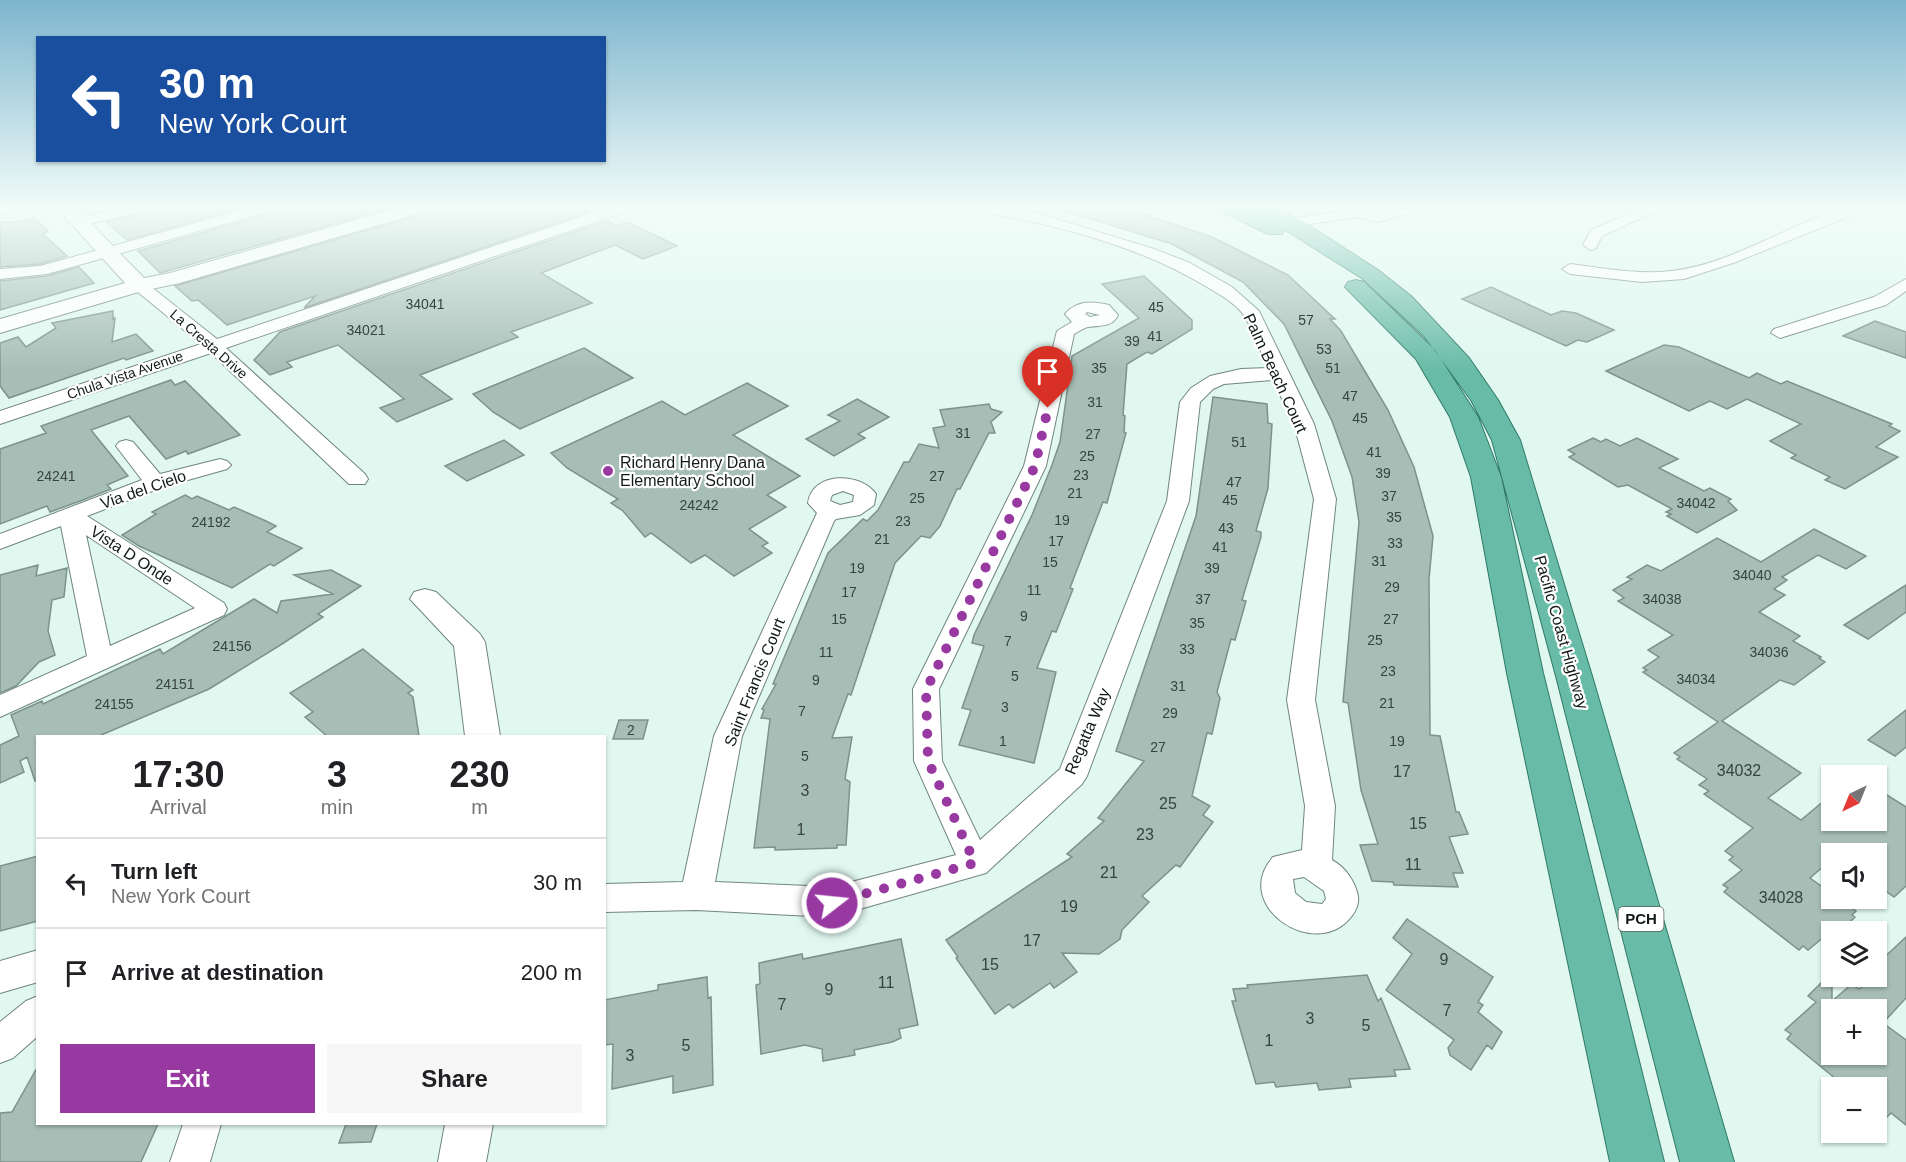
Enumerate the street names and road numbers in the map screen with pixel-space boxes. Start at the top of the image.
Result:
street label: La Cresta Drive [167,306,251,382]
street label: Palm Beach Court [1240,311,1311,436]
street label: Chula Vista Avenue [65,348,185,402]
street label: Via del Cielo [98,467,188,512]
street label: Vista D Onde [87,522,176,588]
street label: Pacific Coast Highway [1531,553,1592,711]
street label: Saint Francis Court [721,615,788,749]
street label: Regatta Way [1062,686,1113,777]
road number: PCH [1618,907,1664,931]

